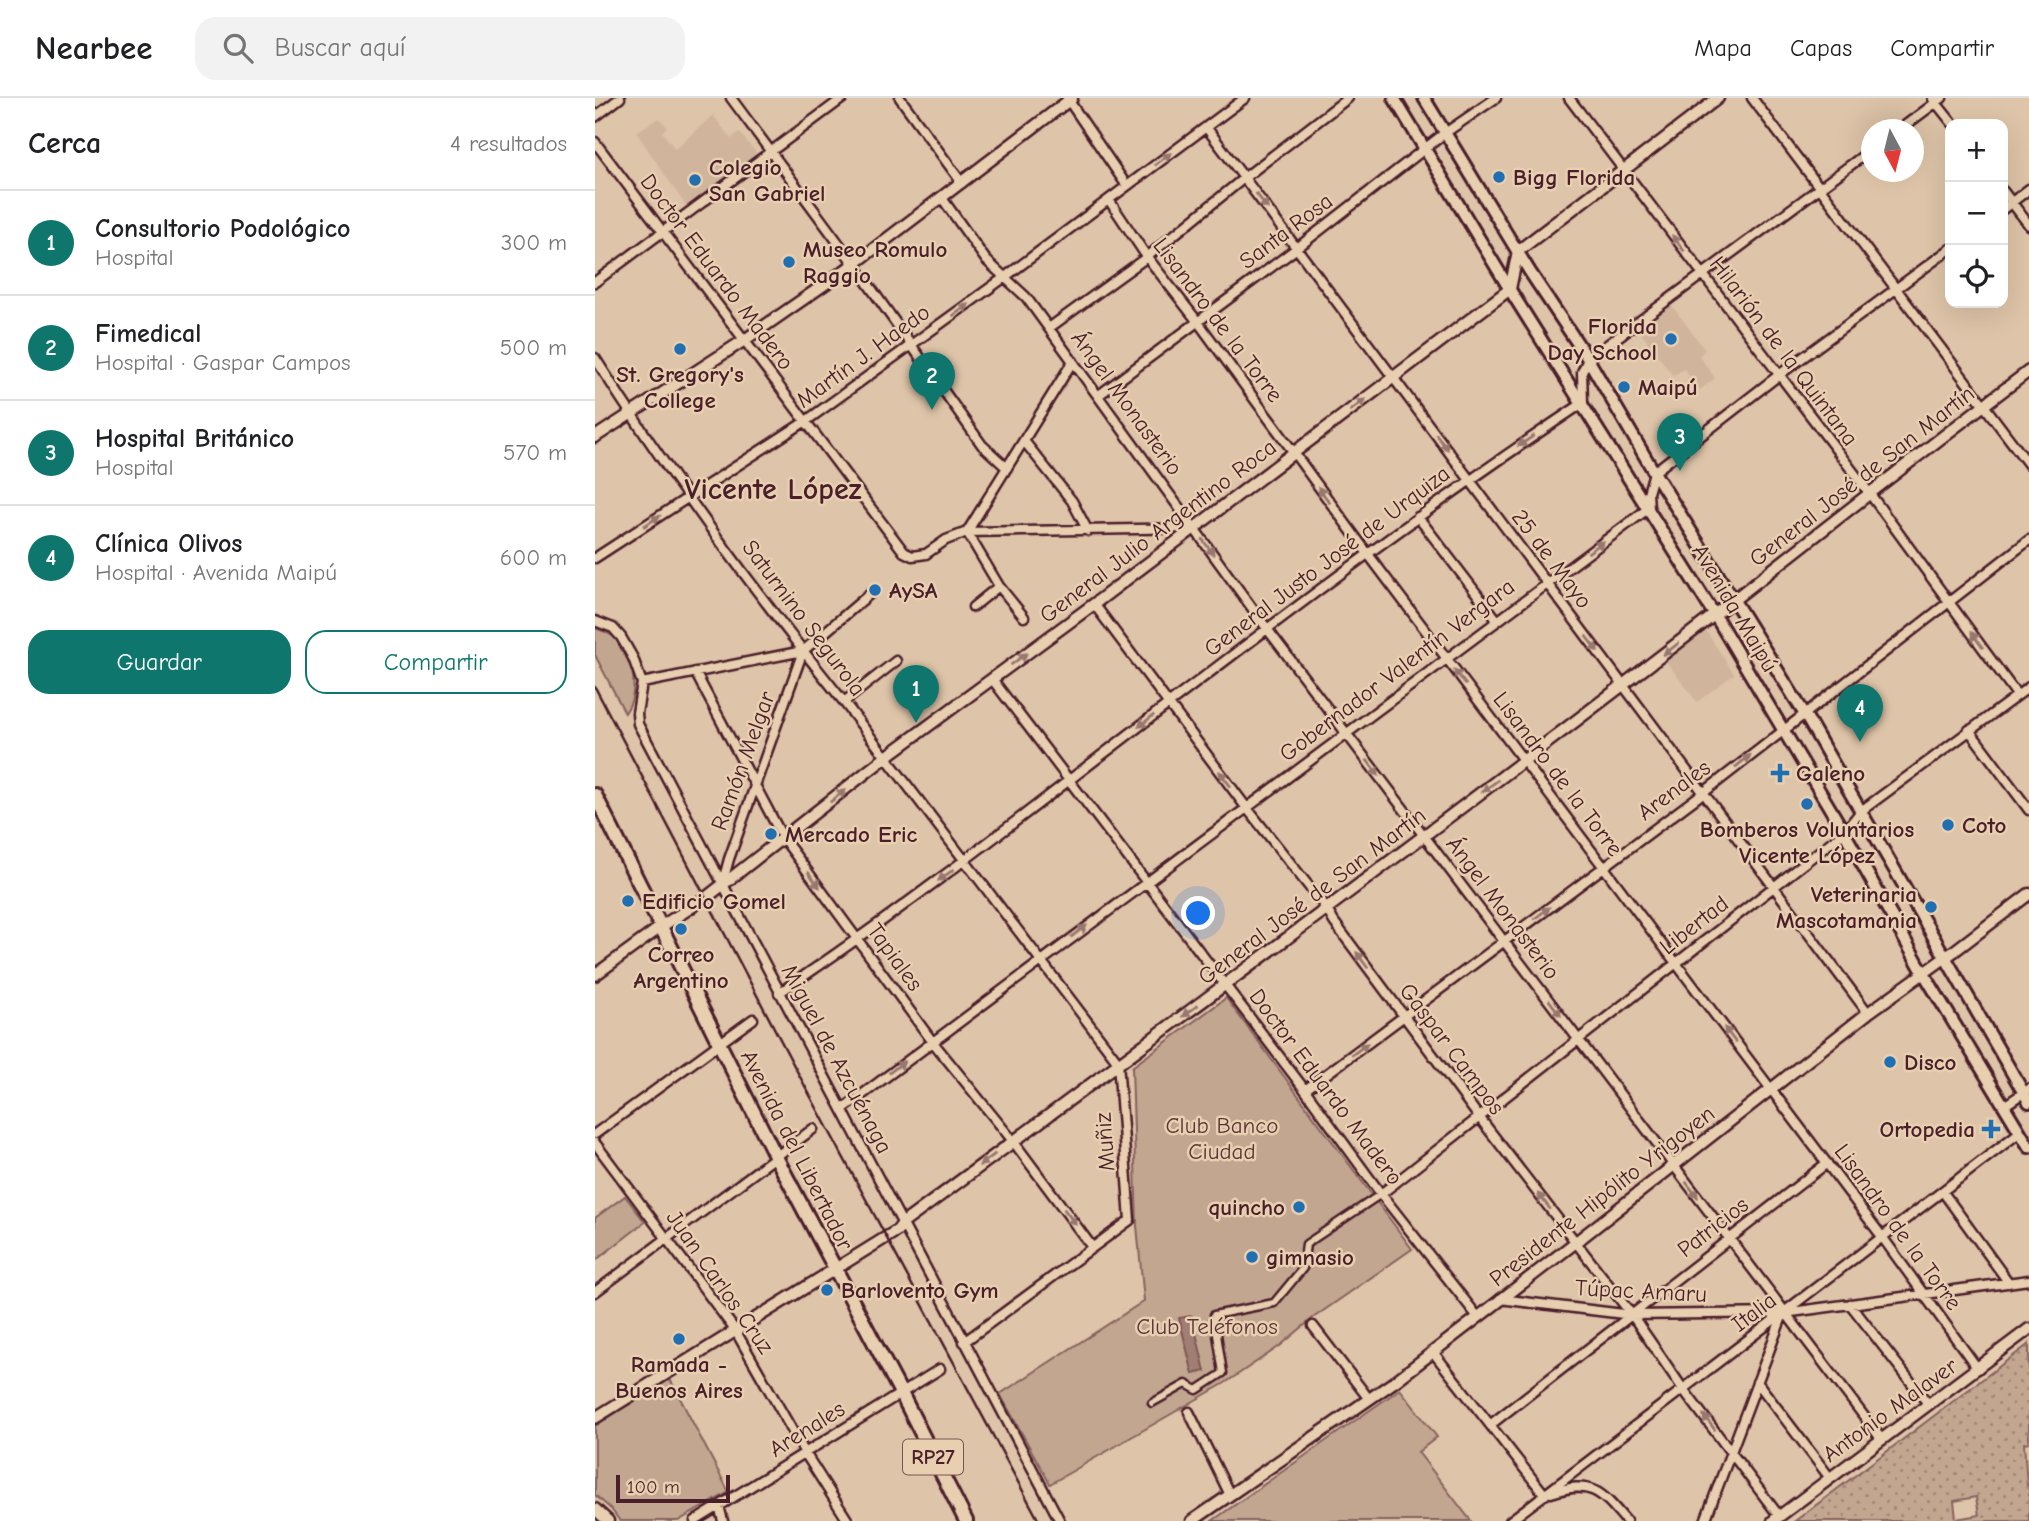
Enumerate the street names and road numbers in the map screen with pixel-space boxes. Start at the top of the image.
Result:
street label: Doctor Eduardo Madero [634,169,800,375]
street label: Santa Rosa [1234,187,1338,275]
street label: Lisandro de la Torre [1147,232,1289,408]
street label: Hilarión de la Quintana [1704,251,1864,451]
street label: Martín J. Haedo [791,298,935,414]
street label: Ángel Monasterio [1066,325,1188,481]
street label: General José de San Martín [1744,380,1980,572]
street label: General Julio Argentino Roca [1034,433,1282,629]
street label: General Justo José de Urquiza [1199,460,1455,662]
street label: 25 de Mayo [1506,504,1598,614]
street label: Saturnino Segurola [736,535,872,701]
street label: Avenida Maipú [1686,539,1784,677]
street label: Gobernador Valentín Vergara [1274,573,1520,767]
street label: Lisandro de la Torre [1487,686,1629,862]
street label: Ramón Melgar [705,687,781,834]
street label: Arenales [1632,754,1716,826]
street label: General José de San Martín [1193,802,1431,990]
street label: Ángel Monasterio [1440,831,1566,985]
street label: Libertad [1654,890,1734,960]
street label: Tapiales [861,918,929,996]
street label: Miguel de Azcuénaga [776,960,898,1158]
street label: Gaspar Campos [1394,978,1510,1120]
street label: Doctor Eduardo Madero [1243,984,1409,1190]
street label: Avenida del Libertador [735,1045,860,1255]
street label: Presidente Hipólito Yrigoyen [1484,1100,1720,1292]
street label: Muñiz [1089,1112,1121,1172]
street label: Lisandro de la Torre [1829,1139,1967,1315]
street label: Patricios [1672,1191,1754,1263]
street label: Juan Carlos Cruz [660,1205,780,1359]
street label: Túpac Amaru [1575,1274,1707,1308]
street label: Italia [1726,1286,1782,1338]
street label: Antonio Malaver [1817,1352,1963,1468]
street label: Arenales [764,1395,850,1463]
road number: RP27 [903,1440,963,1474]

